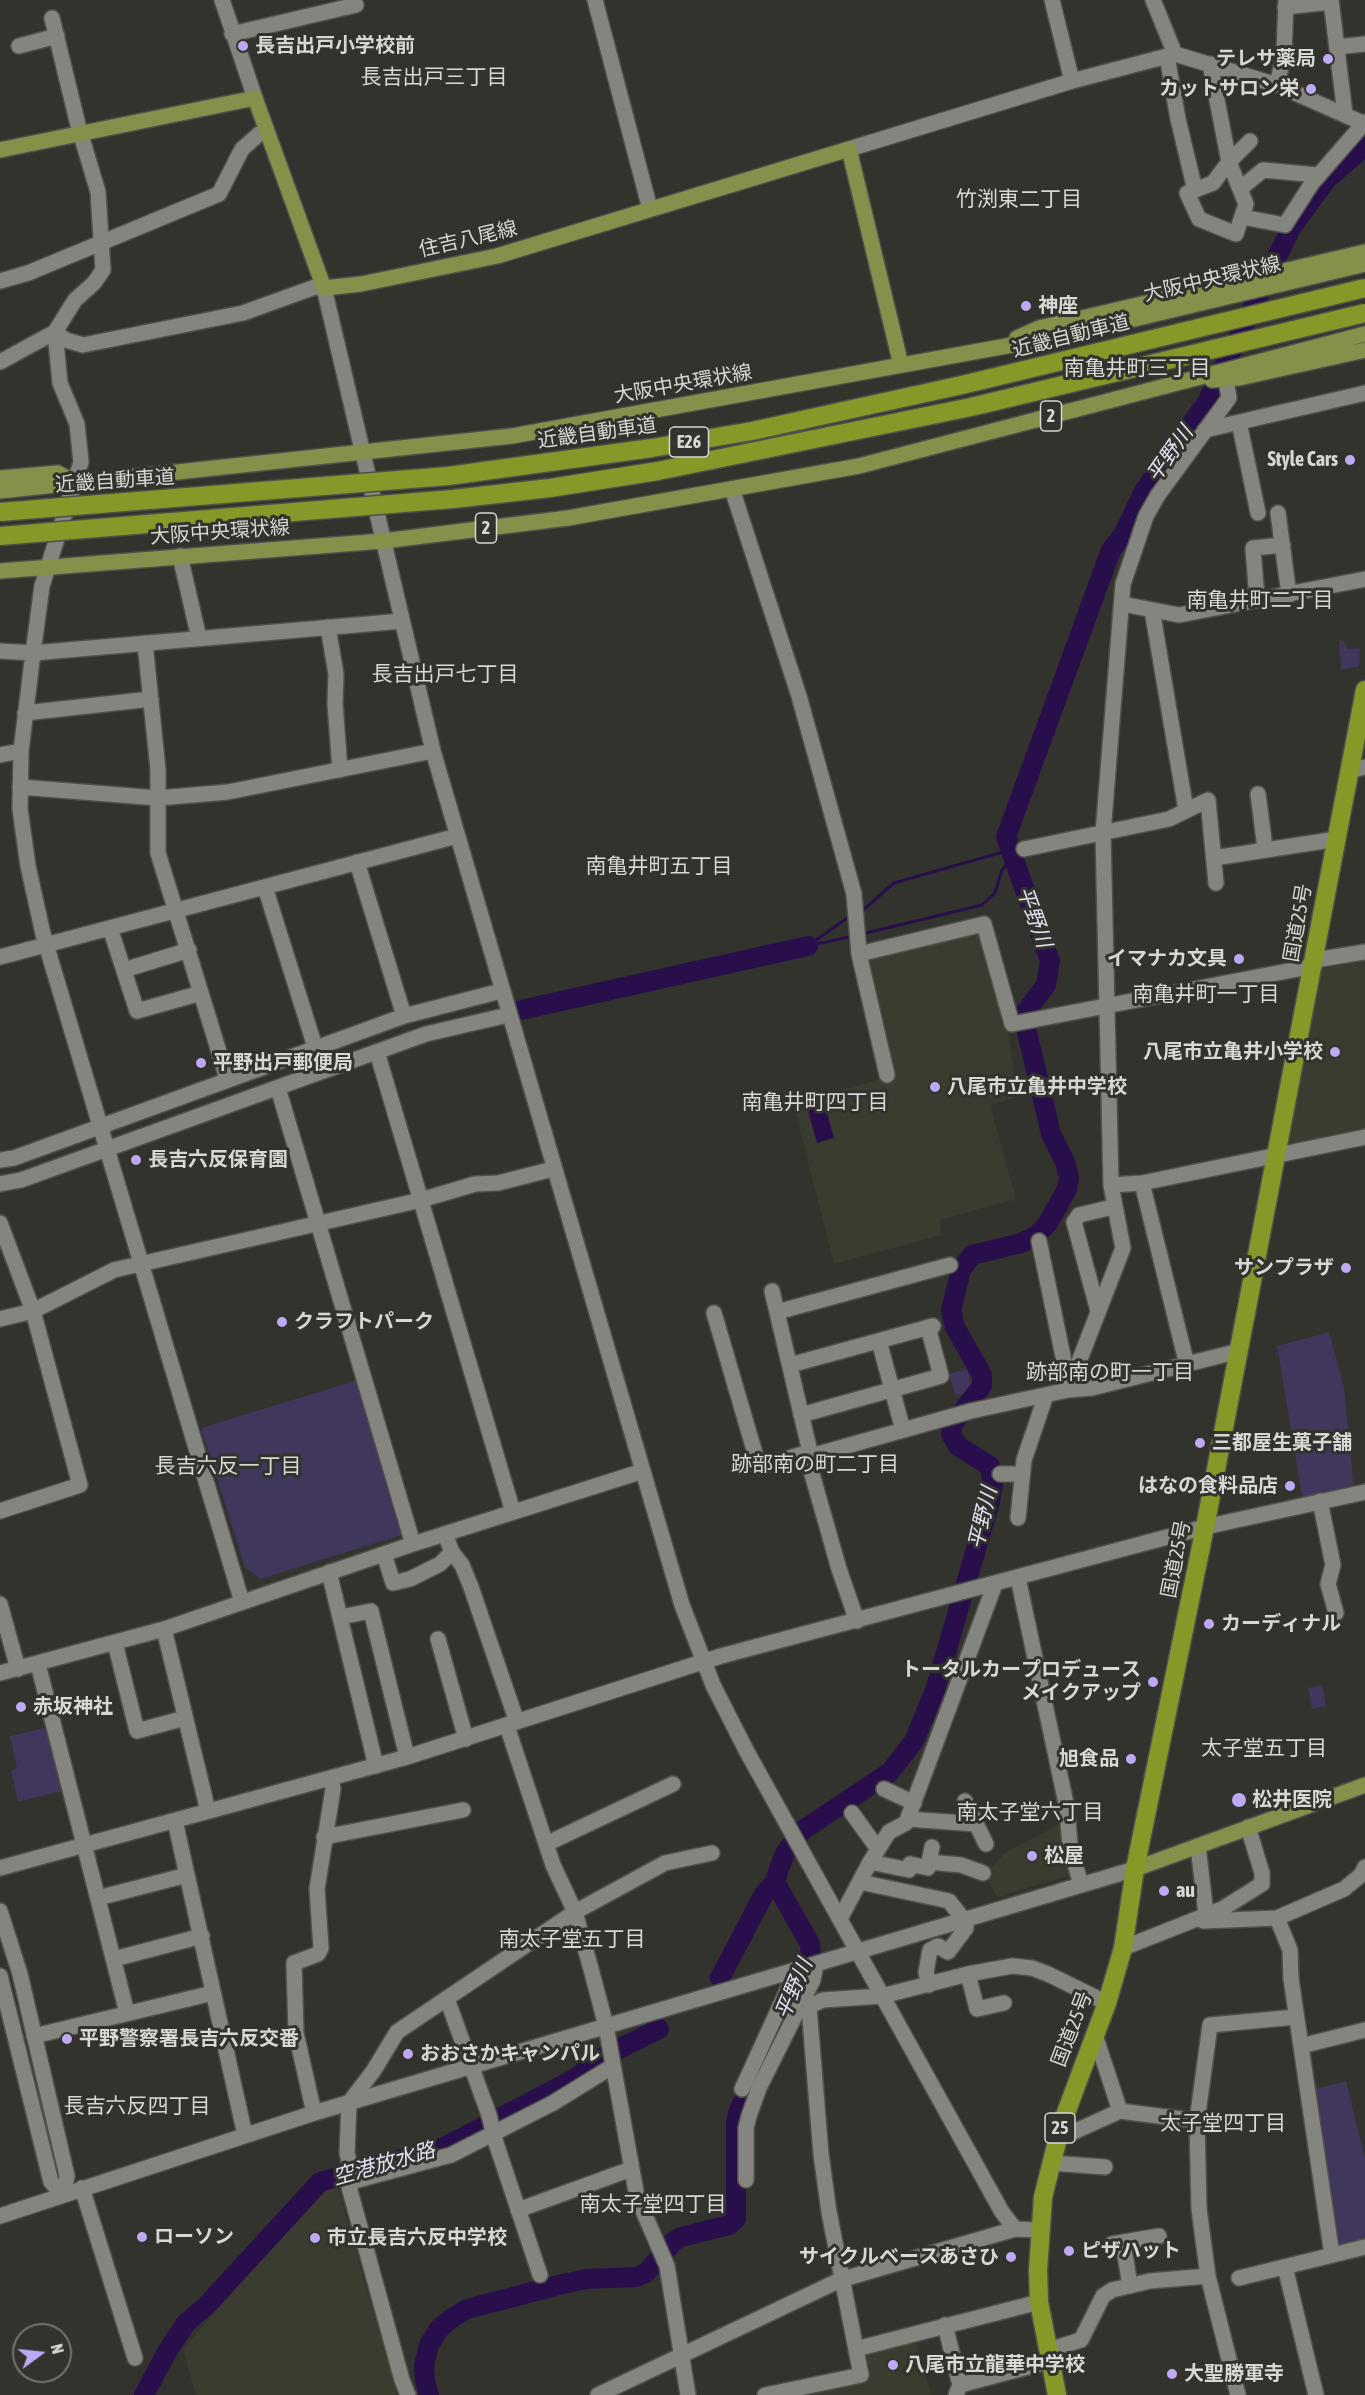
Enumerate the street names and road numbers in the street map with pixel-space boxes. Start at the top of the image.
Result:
street label: 住吉八尾線 [417,216,519,262]
street label: 大阪中央環状線 [1141,252,1283,306]
street label: 近畿自動車道 [1010,310,1132,362]
street label: 大阪中央環状線 [612,360,754,408]
road number: 2 [1040,401,1062,431]
street label: 近畿自動車道 [536,413,658,453]
road number: E26 [670,427,708,457]
street label: 近畿自動車道 [54,465,176,497]
road number: 2 [476,513,496,543]
street label: 大阪中央環状線 [149,515,291,549]
street label: 国道25号 [1279,882,1317,964]
street label: 国道25号 [1157,1518,1195,1600]
street label: 国道25号 [1047,1988,1097,2070]
road number: 25 [1045,2113,1075,2143]

